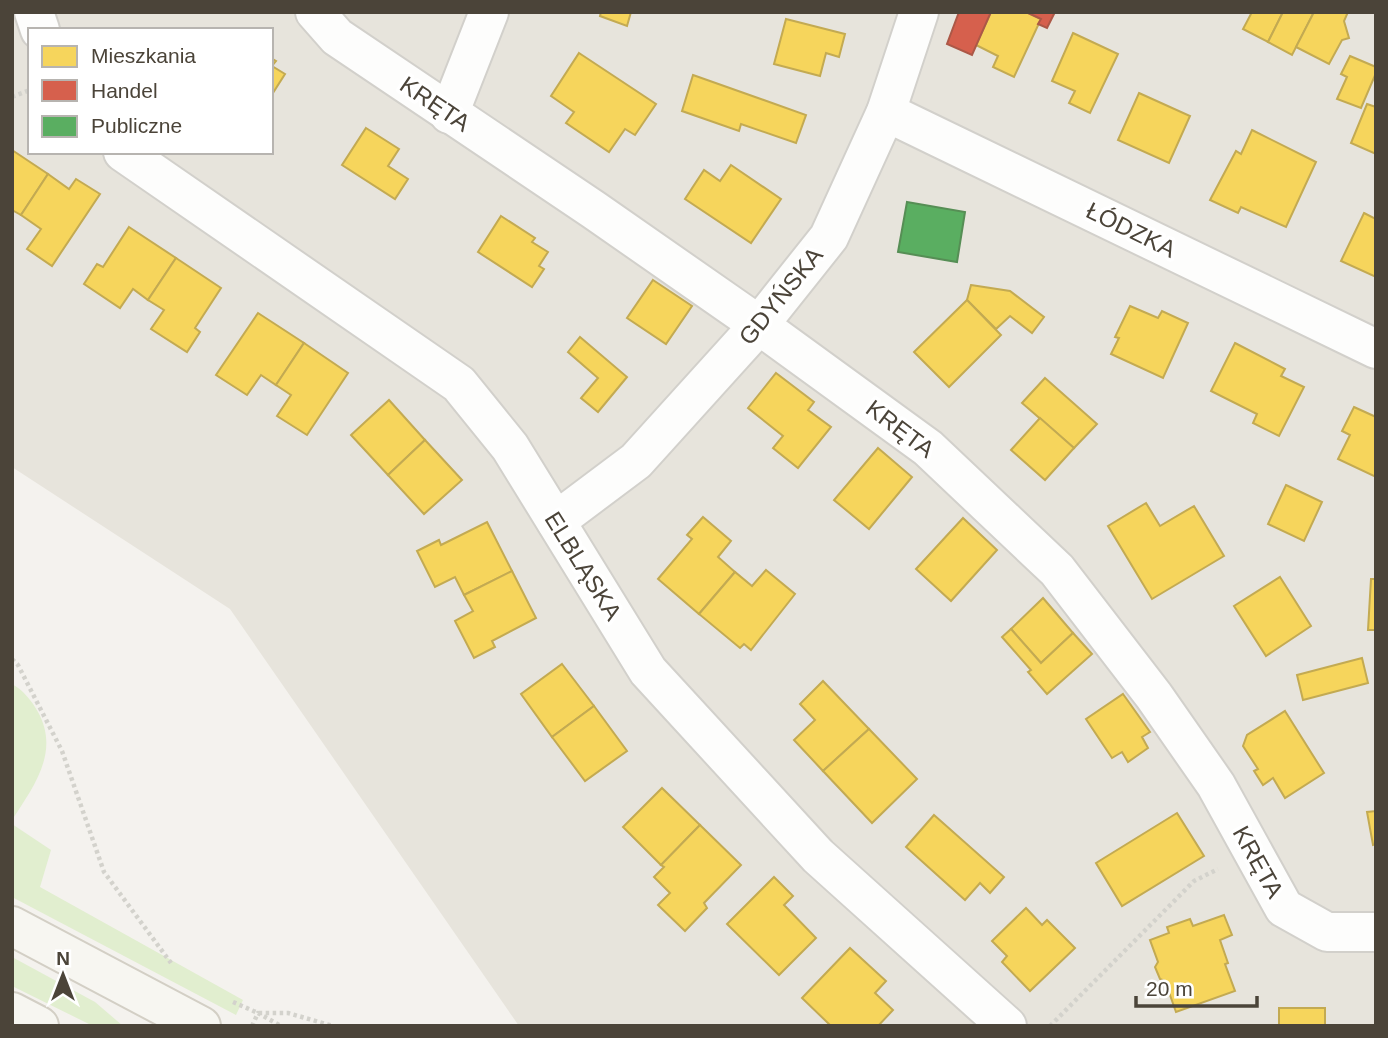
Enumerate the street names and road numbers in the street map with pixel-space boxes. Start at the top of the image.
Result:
street label: KRĘTA [395,71,475,137]
street label: ŁÓDZKA [1082,196,1180,263]
street label: GDYŃSKA [733,242,828,350]
street label: KRĘTA [861,394,940,463]
street label: ELBLĄSKA [539,507,627,625]
street label: KRĘTA [1228,821,1289,903]

